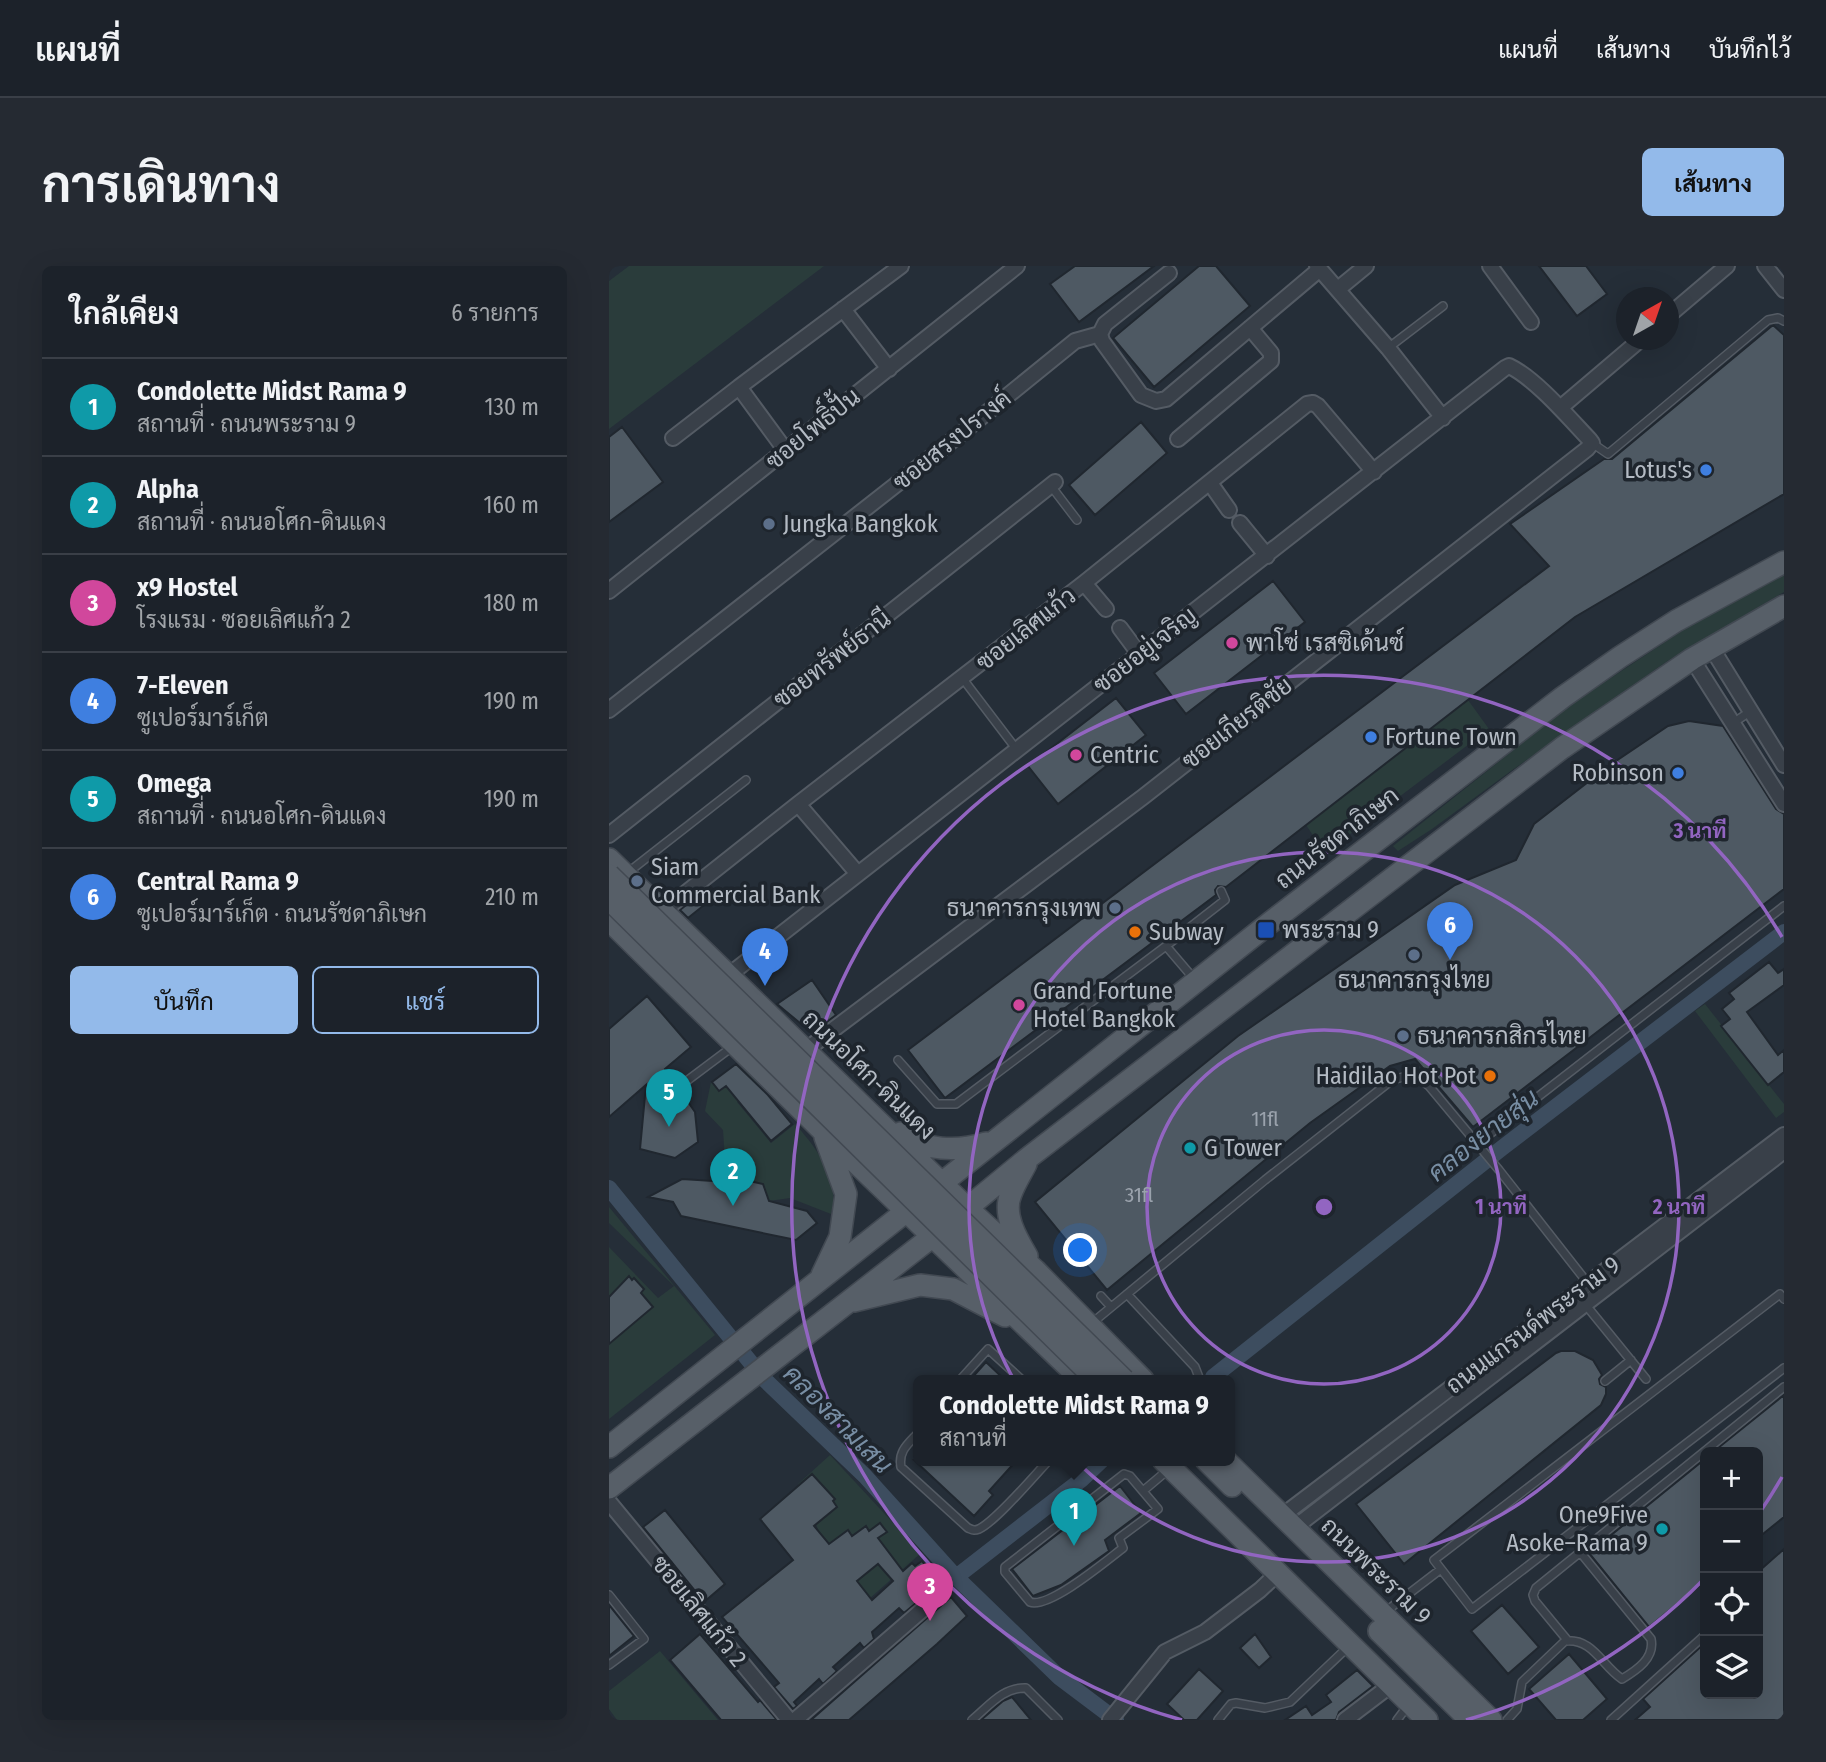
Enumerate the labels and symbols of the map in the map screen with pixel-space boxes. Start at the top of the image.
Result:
north arrow [1616,287,1679,350]
street label: ซอยโพธิ์ปั้น [755,376,866,475]
street label: ซอยสรงปรางค์ [886,382,1017,496]
place label: Lotus's [1624,456,1692,484]
marker: Lotus's [1698,462,1714,478]
place label: Jungka Bangkok [783,510,939,538]
marker: Jungka Bangkok [761,516,777,532]
street label: ซอยเลิศแก้ว [970,581,1081,676]
street label: ซอยอยู่เจริญ [1088,601,1204,701]
street label: ซอยทรัพย์ธานี [767,603,896,713]
place label: พาโซ่ เรสซิเด้นซ์ [1246,627,1404,657]
marker: พาโซ่ เรสซิเด้นซ์ [1224,635,1240,651]
street label: ซอยเกียรติชัย [1176,671,1298,775]
place label: Fortune Town [1385,723,1517,751]
marker: Fortune Town [1363,729,1379,745]
place label: Centric [1090,741,1159,769]
marker: Centric [1068,747,1084,763]
place label: Robinson [1572,759,1664,787]
marker: Robinson [1670,765,1686,781]
street label: ถนนรัชดาภิเษก [1270,781,1404,895]
text: 3 นาที [1673,818,1726,844]
place label: Siam Commercial Bank [651,853,821,909]
marker: Siam Commercial Bank [629,873,645,889]
place label: ธนาคารกรุงเทพ [947,894,1101,924]
marker: ธนาคารกรุงเทพ [1107,900,1123,916]
pin: 6 [1427,902,1473,960]
place label: พระราม 9 [1282,916,1379,944]
place label: Subway [1149,918,1224,946]
marker: พระราม 9 [1256,920,1276,940]
marker: Subway [1127,924,1143,940]
pin: 4 [742,928,788,986]
marker: ธนาคารกรุงไทย [1406,947,1422,963]
place label: ธนาคารกรุงไทย [1338,964,1490,996]
place label: Grand Fortune Hotel Bangkok [1033,977,1176,1033]
marker: Grand Fortune Hotel Bangkok [1011,997,1027,1013]
street label: ถนนอโศก-ดินแดง [797,1003,942,1145]
place label: ธนาคารกสิกรไทย [1417,1020,1587,1050]
marker: ธนาคารกสิกรไทย [1395,1028,1411,1044]
place label: Haidilao Hot Pot [1316,1062,1476,1090]
marker: Haidilao Hot Pot [1482,1068,1498,1084]
pin: 5 [646,1069,692,1127]
water label: คลองยายสุ่น [1422,1082,1546,1190]
house number: 11fl [1251,1106,1279,1132]
place label: G Tower [1204,1134,1282,1162]
marker: G Tower [1182,1140,1198,1156]
pin: 2 [710,1148,756,1206]
house number: 31fl [1125,1182,1154,1208]
text: 1 นาที [1475,1194,1527,1220]
text: 2 นาที [1652,1194,1705,1220]
centre of rings [1312,1195,1336,1219]
your location [1063,1233,1097,1267]
street label: ถนนแกรนด์พระราม 9 [1439,1249,1625,1399]
water label: คลองสามเสน [777,1358,899,1481]
pin: 1 [1051,1488,1097,1546]
place label: One9Five Asoke–Rama 9 [1506,1501,1648,1557]
street label: ถนนพระราม 9 [1315,1512,1437,1630]
marker: One9Five Asoke–Rama 9 [1654,1521,1670,1537]
street label: ซอยเลิศแก้ว 2 [646,1549,753,1672]
pin: 3 [907,1563,953,1621]

